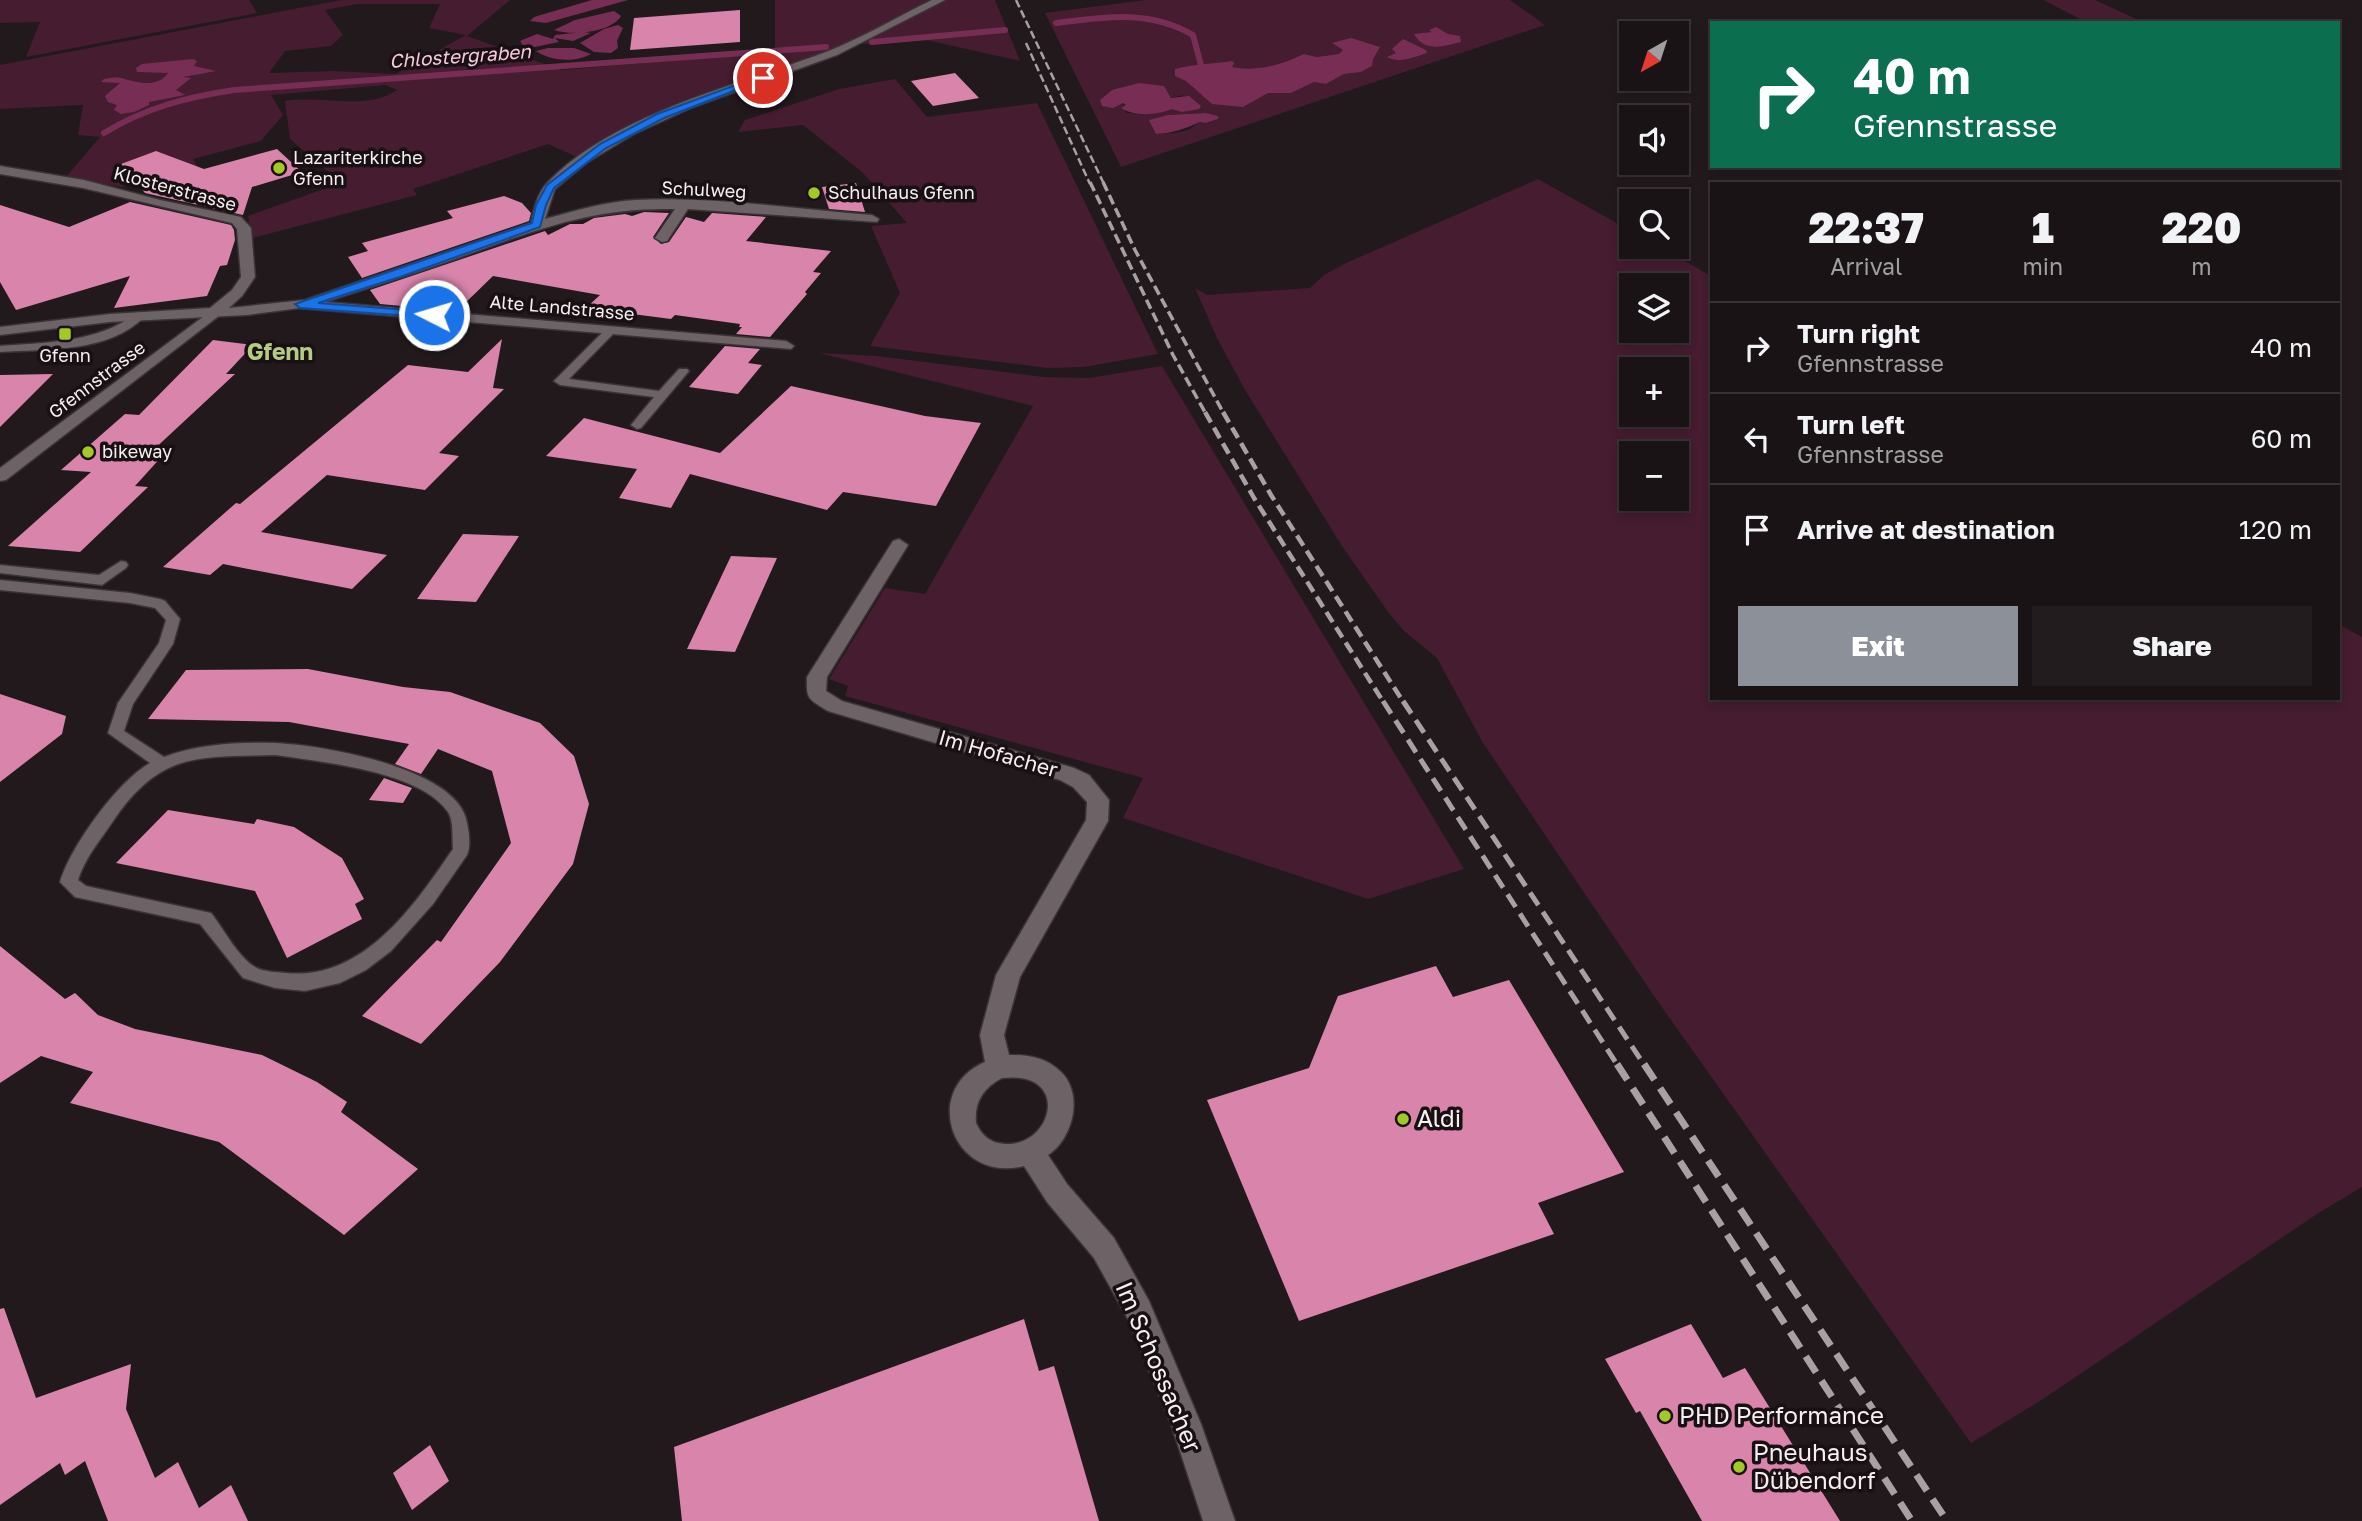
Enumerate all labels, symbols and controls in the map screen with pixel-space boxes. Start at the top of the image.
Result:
north arrow [1619,21,1689,91]
map controls [1619,21,1689,511]
water label: Chlostergraben [388,39,533,72]
text: 40 m [1853,46,1971,105]
pin [733,48,793,108]
icon: right [1738,49,1829,140]
icon: arrive [744,59,782,97]
button: sound [1619,105,1689,175]
text: Gfennstrasse [1853,106,2057,144]
place label: Lazariterkirche Gfenn [293,146,423,189]
marker: Lazariterkirche Gfenn [271,160,287,176]
street label: Klosterstrasse [112,161,239,215]
street label: Schulweg [661,176,747,202]
place label: Schulhaus Gfenn [828,181,975,203]
marker: Schulhaus Gfenn [806,185,822,201]
button: search [1619,189,1689,259]
text: 22:37 [1809,202,1924,252]
text: 1 [2032,202,2054,252]
text: 220 [2162,202,2241,252]
text: Arrival [1830,252,1902,280]
text: min [2022,252,2063,280]
text: m [2191,252,2212,280]
button: layers [1619,273,1689,343]
position arrow [397,278,471,352]
street label: Alte Landstrasse [489,290,635,324]
text: Turn right [1797,318,1920,349]
marker: Gfenn [57,326,73,342]
icon: right [1738,329,1776,367]
text: 40 m [2251,332,2312,363]
street label: Gfennstrasse [44,336,149,423]
district label: Gfenn [247,337,313,365]
place label: Gfenn [39,344,91,366]
text: Gfennstrasse [1797,349,1944,377]
button: + [1619,357,1689,427]
text: Turn left [1797,409,1905,440]
icon: left [1738,420,1776,458]
text: 60 m [2251,423,2312,454]
place label: bikeway [102,440,172,462]
text: Gfennstrasse [1797,440,1944,468]
button: − [1619,441,1689,511]
marker: bikeway [80,444,96,460]
icon: arrive [1738,511,1776,549]
text: Arrive at destination [1797,514,2055,545]
text: 120 m [2239,514,2312,545]
button: Exit [1738,606,2018,686]
button: Share [2032,606,2312,686]
street label: Im Hofacher [936,724,1061,782]
place label: Aldi [1417,1103,1461,1132]
marker: Aldi [1395,1111,1411,1127]
street label: Im Schossacher [1110,1277,1208,1456]
place label: PHD Performance [1679,1400,1884,1429]
marker: PHD Performance [1657,1408,1673,1424]
place label: Pneuhaus Dübendorf [1753,1437,1876,1494]
marker: Pneuhaus Dübendorf [1731,1459,1747,1475]

